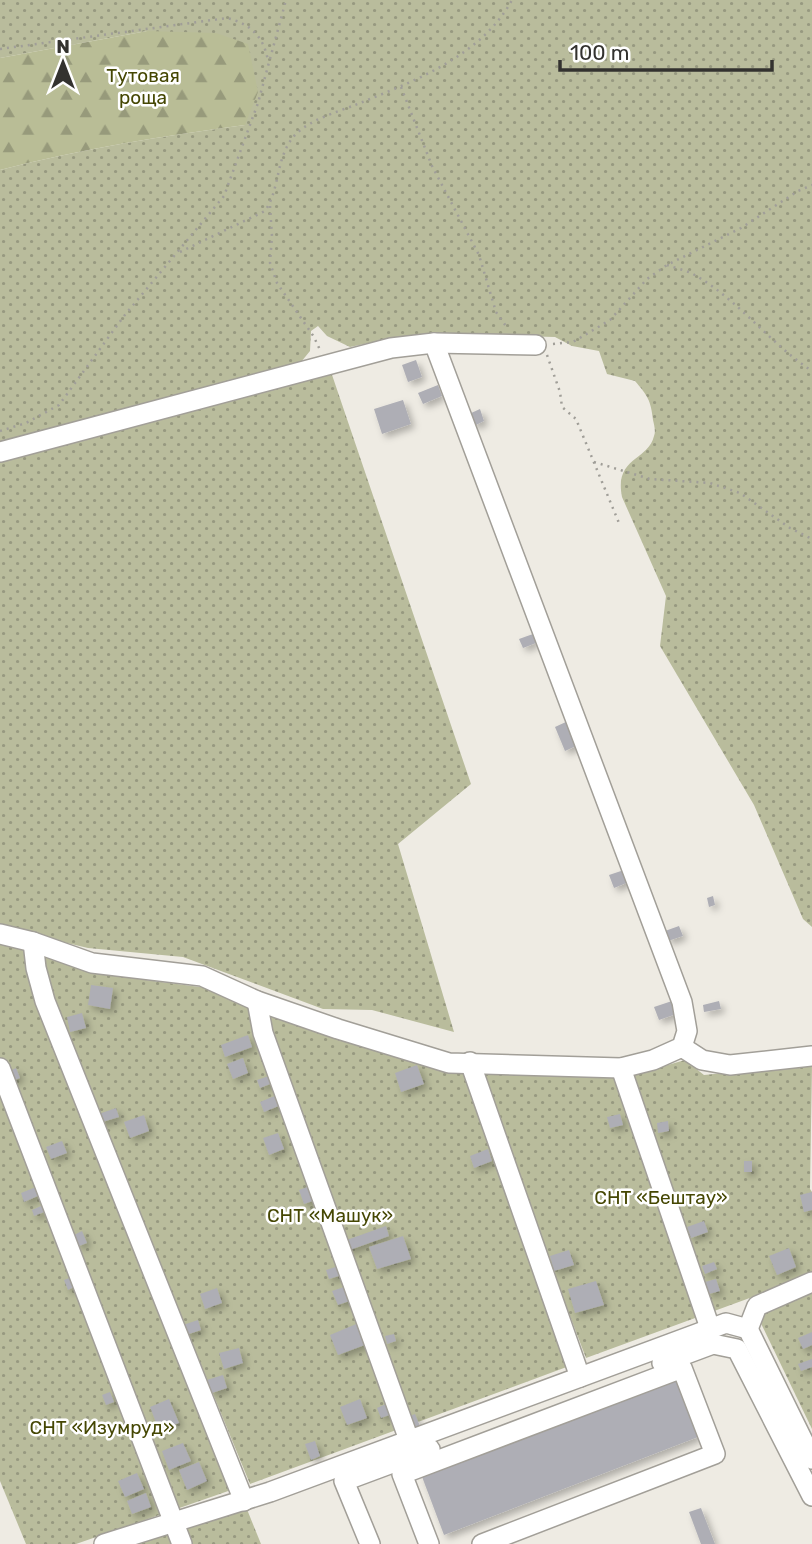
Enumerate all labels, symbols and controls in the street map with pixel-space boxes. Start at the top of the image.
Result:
north arrow [28,28,98,98]
scale bar [560,28,772,72]
text: N [56,35,70,58]
text: 100 m [570,40,629,65]
park label: Тутовая роща [106,64,180,109]
park label: СНТ «Бештау» [594,1186,728,1209]
park label: СНТ «Машук» [267,1204,393,1227]
park label: СНТ «Изумруд» [30,1416,174,1439]

